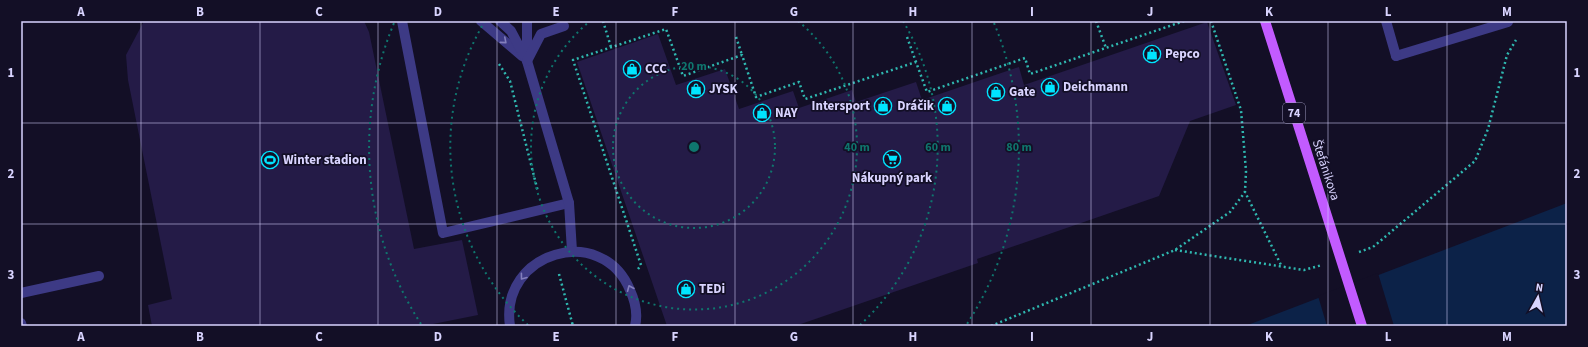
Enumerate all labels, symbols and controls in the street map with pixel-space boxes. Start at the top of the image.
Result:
text: A [76,3,85,21]
text: B [196,3,204,21]
text: C [315,3,323,21]
text: D [434,3,442,21]
text: E [552,3,560,21]
text: F [672,3,679,21]
text: G [790,3,798,21]
text: H [909,3,917,21]
text: I [1030,3,1034,21]
text: J [1147,3,1153,21]
text: K [1265,3,1274,21]
text: L [1385,3,1392,21]
text: M [1502,3,1512,21]
one-way arrow [499,36,507,43]
shop icon: Pepco [1142,44,1162,64]
place label: Pepco [1165,45,1200,63]
text: 20 m [681,58,707,75]
shop icon: CCC [622,59,642,79]
place label: CCC [645,60,667,78]
text: 1 [8,64,15,82]
text: 1 [1574,64,1581,82]
shop icon: Deichmann [1040,77,1060,97]
place label: Deichmann [1063,78,1128,96]
shop icon: JYSK [686,79,706,99]
place label: JYSK [709,80,738,98]
shop icon: Gate [986,82,1006,102]
place label: Gate [1009,83,1036,101]
shop icon: Intersport [873,96,893,116]
shop icon: Dráčik [937,96,957,116]
place label: Intersport [812,97,870,115]
place label: Dráčik [897,97,935,115]
shop icon: NAY [752,103,772,123]
road number: 74 [1283,103,1305,123]
place label: NAY [775,104,798,122]
street label: Štefánikova [1308,137,1344,203]
text: 40 m [844,139,870,156]
text: 60 m [925,139,951,156]
text: 80 m [1006,139,1032,156]
centre of rings [687,140,701,154]
supermarket icon: Nákupný park [882,149,902,169]
sports icon: Winter stadion [260,150,280,170]
place label: Winter stadion [283,151,367,169]
text: 2 [8,165,15,183]
text: 2 [1574,165,1581,183]
place label: Nákupný park [852,169,933,187]
text: 3 [8,266,15,284]
text: 3 [1574,266,1581,284]
one-way arrow [521,272,528,279]
north arrow [1518,277,1558,317]
shop icon: TEDi [676,279,696,299]
place label: TEDi [699,280,725,298]
text: N [1535,280,1544,296]
one-way arrow [626,285,634,292]
text: A [76,328,85,346]
text: B [196,328,204,346]
text: C [315,328,323,346]
text: D [434,328,442,346]
text: E [552,328,560,346]
text: F [672,328,679,346]
text: G [790,328,798,346]
text: H [909,328,917,346]
text: I [1030,328,1034,346]
text: J [1147,328,1153,346]
text: K [1265,328,1274,346]
text: L [1385,328,1392,346]
text: M [1502,328,1512,346]

